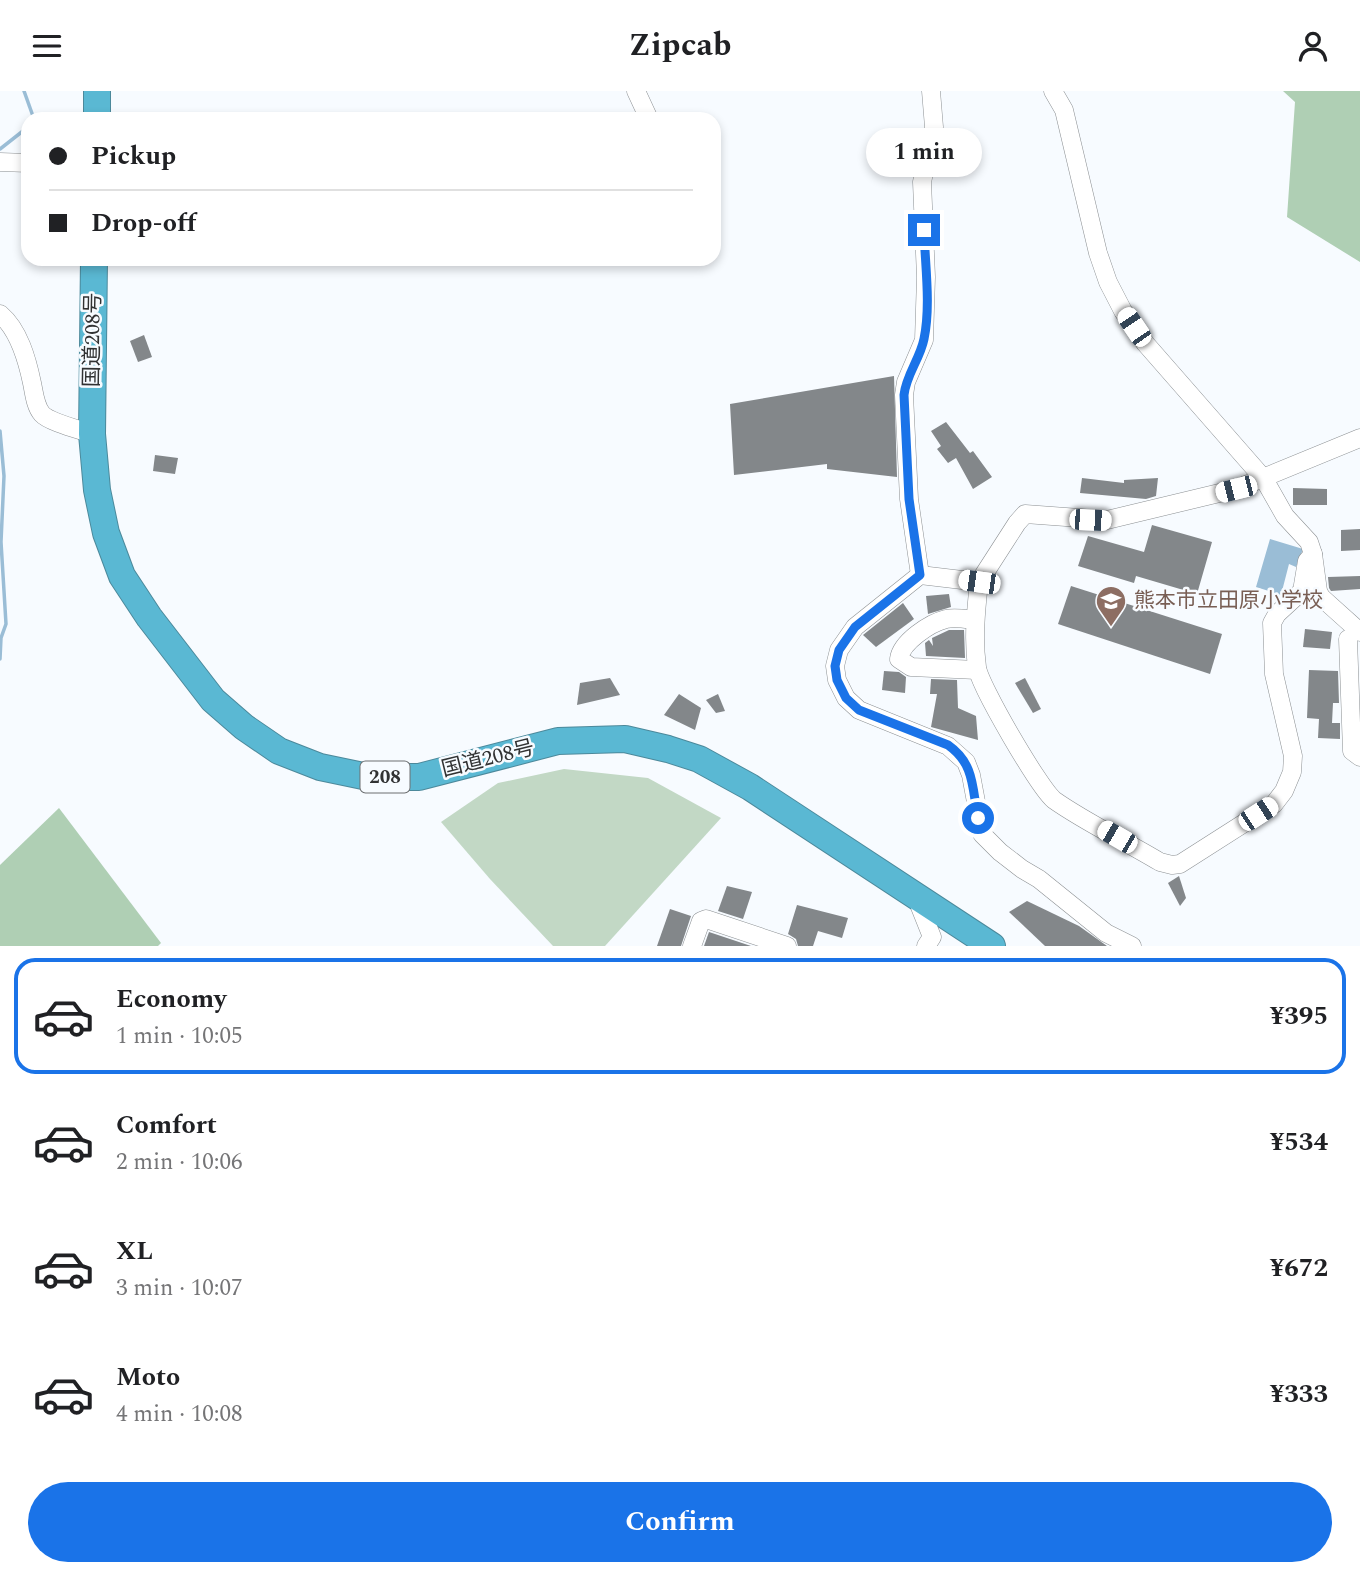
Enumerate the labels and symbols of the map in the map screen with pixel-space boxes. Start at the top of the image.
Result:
callout: 1 min [866,129,982,177]
route end [908,214,940,246]
street label: 国道208号 [76,292,110,388]
car [1114,304,1155,350]
car [1214,474,1259,504]
car [1069,509,1112,531]
car [957,569,1002,595]
school or university icon: 熊本市立田原小学校 [1094,584,1128,628]
place label: 熊本市立田原小学校 [1134,585,1323,617]
street label: 国道208号 [438,732,538,786]
road number: 208 [360,761,410,793]
car [1235,794,1282,834]
route start [962,802,994,834]
car [1094,817,1141,857]

